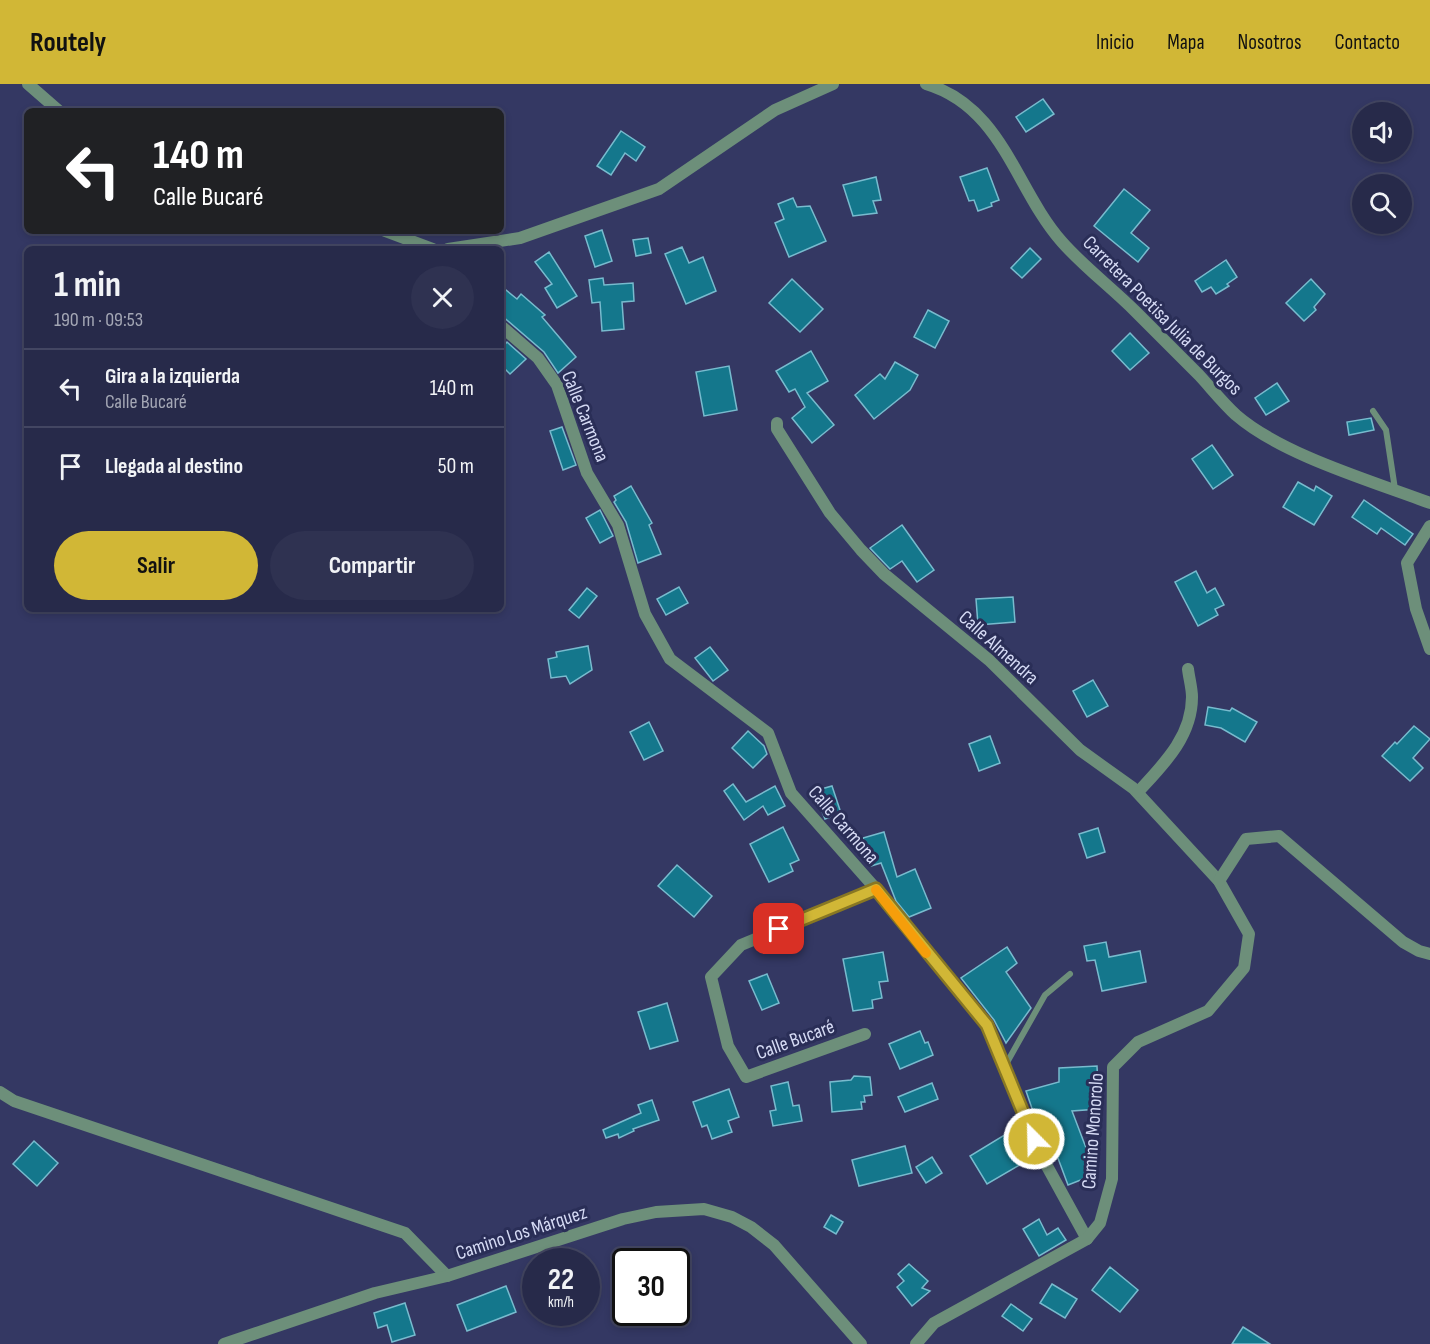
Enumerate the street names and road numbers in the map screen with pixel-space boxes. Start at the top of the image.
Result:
street label: Carretera Poetisa Julia de Burgos [1078,231,1247,400]
street label: Calle Carmona [556,367,614,465]
street label: Calle Almendra [953,606,1043,690]
street label: Calle Carmona [803,781,884,869]
street label: Calle Bucaré [753,1015,838,1065]
street label: Camino Monorolo [1077,1072,1109,1190]
street label: Camino Los Márquez [453,1200,590,1265]

